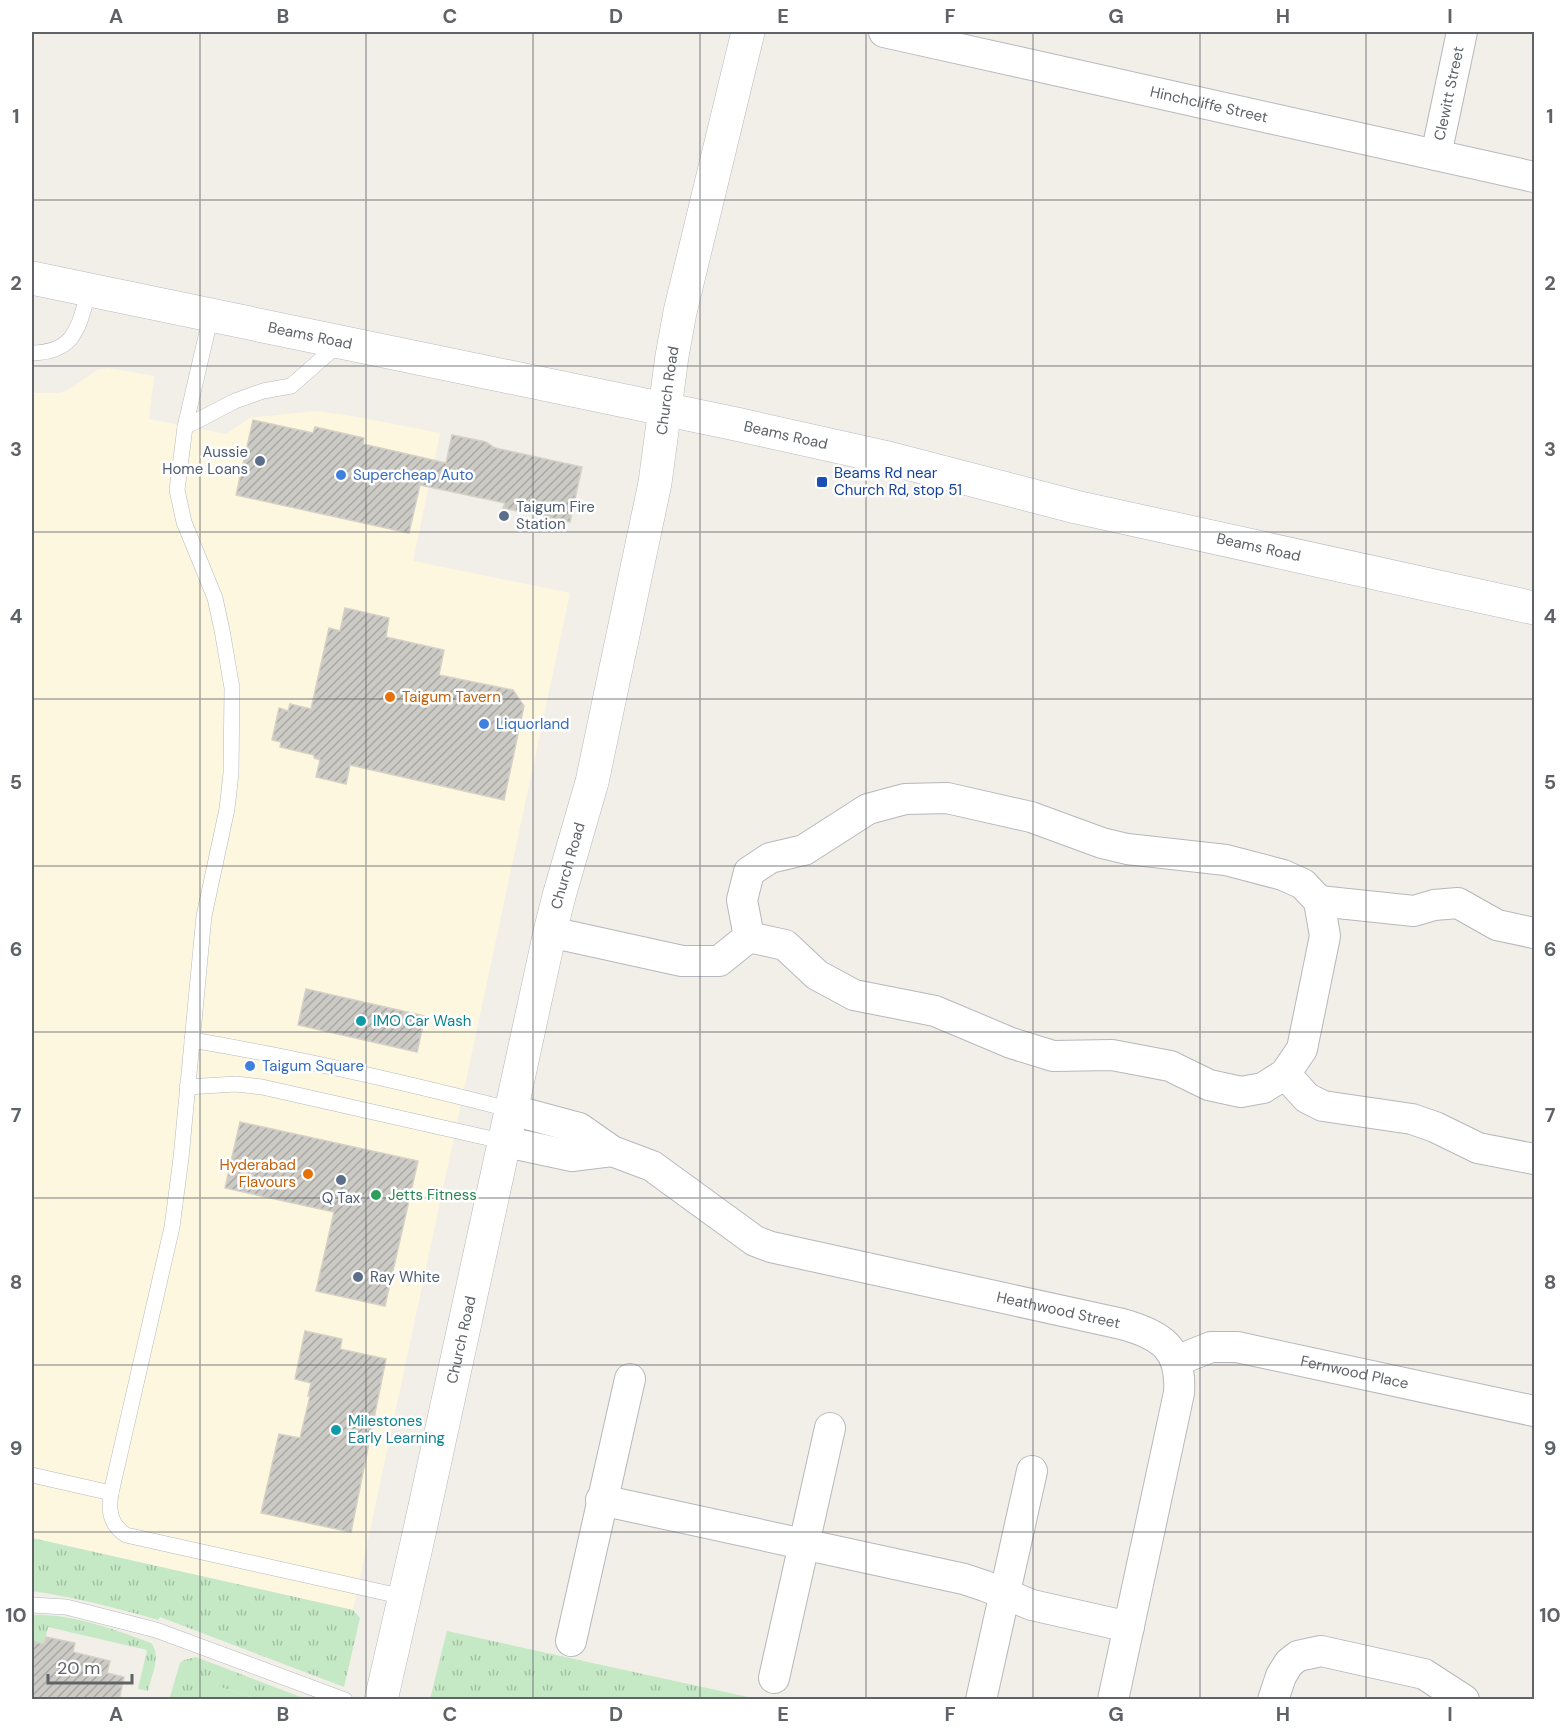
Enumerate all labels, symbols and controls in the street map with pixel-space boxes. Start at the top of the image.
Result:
text: A [109,3,123,29]
text: B [277,3,289,29]
text: C [443,3,457,29]
text: D [609,3,623,29]
text: E [777,3,789,29]
text: F [944,3,956,29]
text: G [1108,3,1124,29]
text: H [1276,3,1290,29]
text: I [1447,3,1453,29]
street label: Clewitt Street [1429,44,1469,142]
street label: Hinchcliffe Street [1148,82,1270,127]
text: 1 [12,103,20,129]
text: 1 [1546,103,1554,129]
text: 2 [10,270,22,296]
text: 2 [1544,270,1556,296]
street label: Beams Road [266,317,354,354]
street label: Church Road [652,345,684,436]
street label: Beams Road [742,416,830,454]
text: 3 [10,436,22,462]
text: 3 [1544,436,1556,462]
place label: Aussie Home Loans [162,442,248,479]
marker: Aussie Home Loans [253,454,267,468]
place label: Beams Rd near Church Rd, stop 51 [834,463,962,500]
place label: Supercheap Auto [353,465,474,485]
marker: Supercheap Auto [334,468,348,482]
marker: Beams Rd near Church Rd, stop 51 [815,475,829,489]
place label: Taigum Fire Station [516,497,595,534]
marker: Taigum Fire Station [497,509,511,523]
street label: Beams Road [1215,528,1303,566]
text: 4 [10,603,23,629]
text: 4 [1544,603,1557,629]
place label: Taigum Tavern [402,687,501,707]
marker: Taigum Tavern [383,690,397,704]
place label: Liquorland [496,714,569,734]
marker: Liquorland [477,717,491,731]
text: 5 [10,769,22,795]
text: 5 [1544,769,1556,795]
street label: Church Road [546,820,590,911]
text: 6 [10,936,22,962]
text: 6 [1544,936,1556,962]
place label: IMO Car Wash [373,1011,471,1031]
marker: IMO Car Wash [354,1014,368,1028]
place label: Taigum Square [262,1056,364,1076]
marker: Taigum Square [243,1059,257,1073]
text: 7 [11,1102,22,1128]
text: 7 [1545,1102,1556,1128]
place label: Hyderabad Flavours [220,1155,296,1192]
marker: Hyderabad Flavours [301,1167,315,1181]
marker: Q Tax [334,1173,348,1187]
place label: Jetts Fitness [388,1185,477,1205]
place label: Q Tax [322,1188,361,1208]
marker: Jetts Fitness [369,1188,383,1202]
place label: Ray White [370,1267,440,1287]
text: 8 [10,1269,22,1295]
text: 8 [1544,1269,1556,1295]
marker: Ray White [351,1270,365,1284]
street label: Heathwood Street [995,1287,1122,1333]
street label: Church Road [442,1294,481,1386]
street label: Fernwood Place [1299,1351,1411,1394]
place label: Milestones Early Learning [348,1411,445,1448]
marker: Milestones Early Learning [329,1423,343,1437]
text: 9 [10,1435,22,1461]
text: 9 [1544,1435,1556,1461]
text: 10 [5,1602,27,1628]
text: 10 [1539,1602,1561,1628]
scale bar [48,1647,132,1685]
text: 20 m [57,1656,100,1680]
text: A [109,1701,123,1727]
text: B [277,1701,289,1727]
text: C [443,1701,457,1727]
text: D [609,1701,623,1727]
text: E [777,1701,789,1727]
text: F [944,1701,956,1727]
text: G [1108,1701,1124,1727]
text: H [1276,1701,1290,1727]
text: I [1447,1701,1453,1727]

